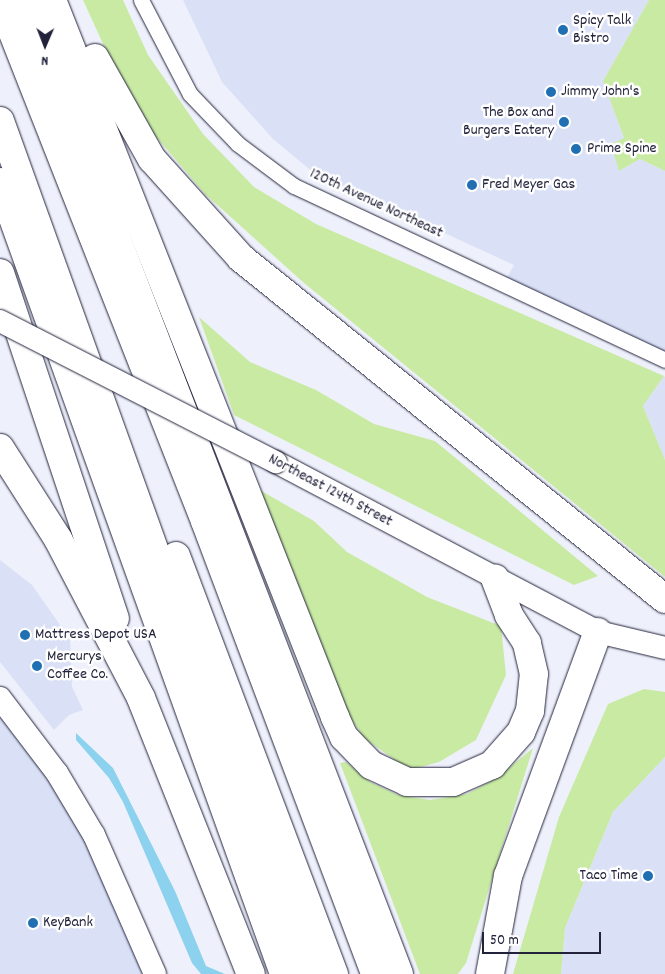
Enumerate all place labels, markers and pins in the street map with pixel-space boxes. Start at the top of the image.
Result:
place label: Spicy Talk Bistro [573,11,631,49]
marker: Spicy Talk Bistro [557,24,569,36]
place label: Jimmy John's [561,82,639,102]
marker: Jimmy John's [545,86,557,98]
place label: The Box and Burgers Eatery [463,103,554,141]
marker: The Box and Burgers Eatery [558,116,570,128]
place label: Prime Spine [587,139,657,159]
marker: Prime Spine [569,142,583,156]
place label: Fred Meyer Gas [482,175,575,195]
marker: Fred Meyer Gas [466,179,478,191]
place label: Mattress Depot USA [35,625,157,645]
marker: Mattress Depot USA [19,629,31,641]
place label: Mercurys Coffee Co. [47,647,108,685]
marker: Mercurys Coffee Co. [31,660,43,672]
place label: Taco Time [580,866,638,886]
marker: Taco Time [642,870,654,882]
place label: KeyBank [43,913,93,933]
marker: KeyBank [27,917,39,929]

